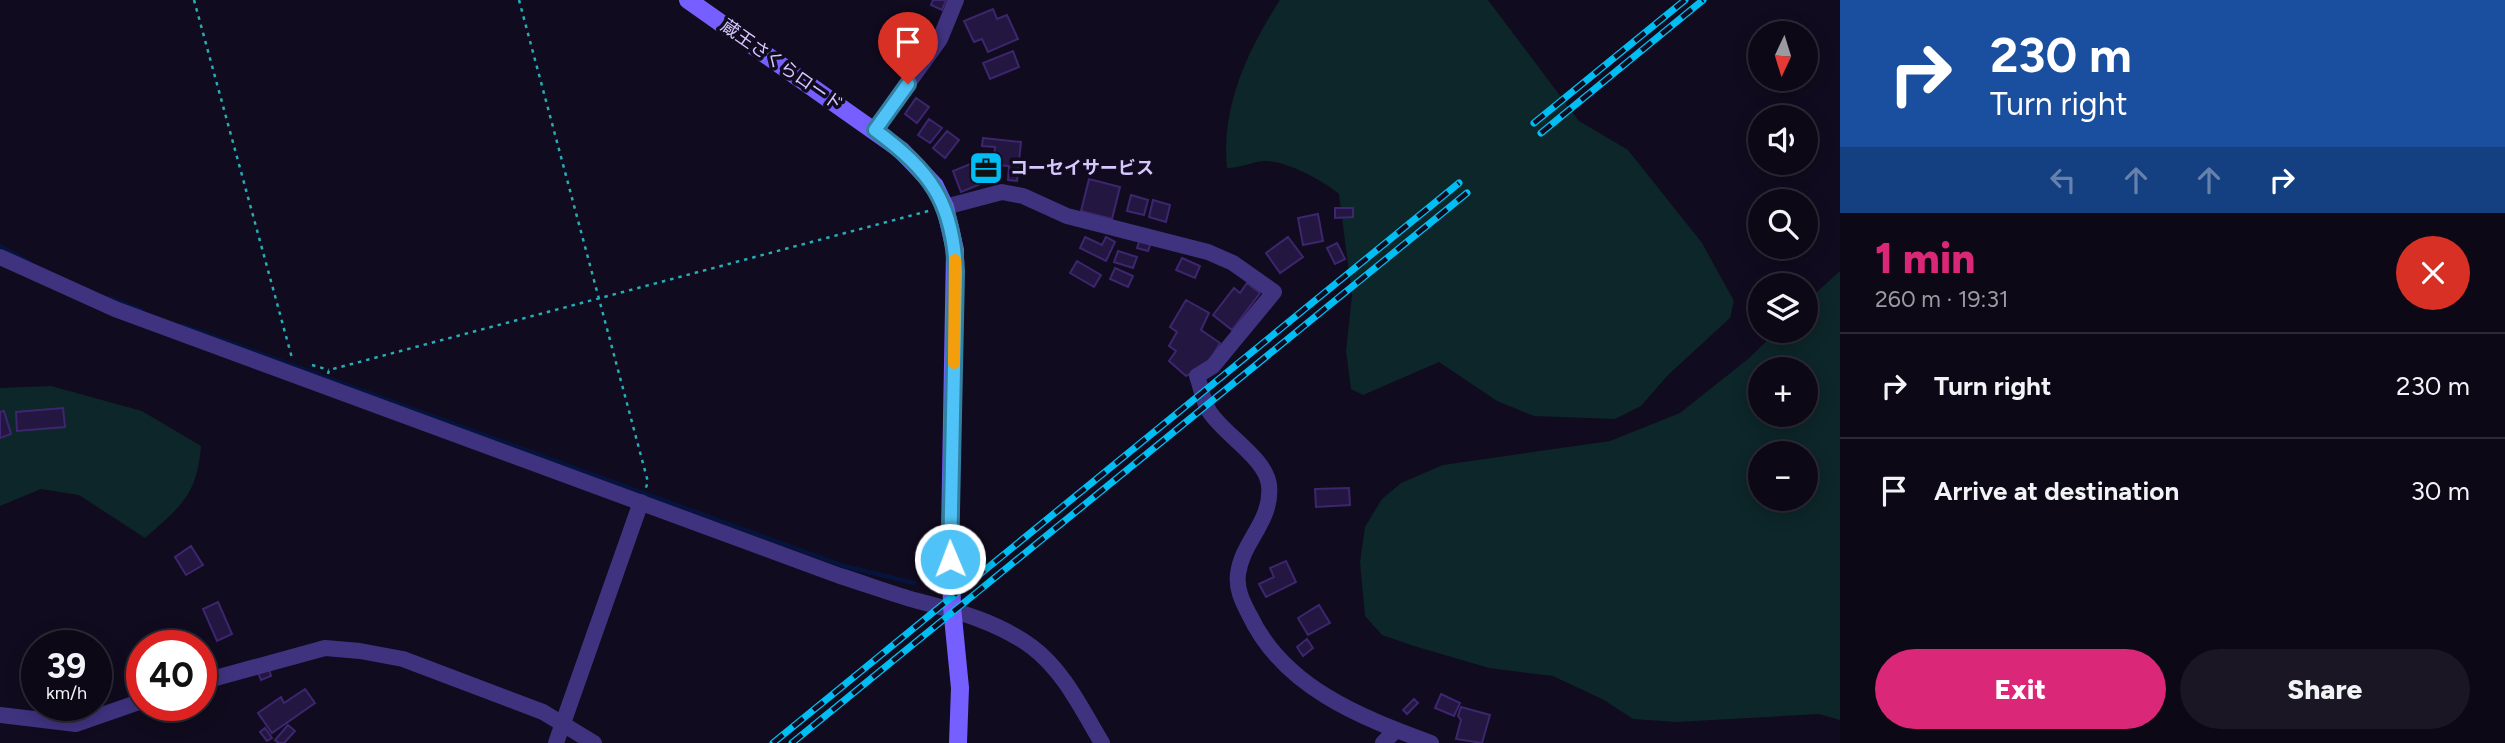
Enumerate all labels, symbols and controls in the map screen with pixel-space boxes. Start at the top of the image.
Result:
pin [878,12.0,938,84]
street label: 蔵王さくらロード [717,15,847,115]
north arrow [1748,21,1818,91]
map controls [1748,21,1818,511]
icon: arrive [889,23,927,61]
text: 230 m [1990,25,2132,84]
icon: right [1875,28,1966,119]
text: Turn right [1990,85,2128,123]
button: sound [1748,105,1818,175]
office icon: コーセイサービス [967,149,1005,187]
place label: コーセイサービス [1010,157,1154,179]
icon: left [2044,161,2082,199]
icon: ahead [2117,161,2155,199]
icon: ahead [2190,161,2228,199]
icon: right [2263,161,2301,199]
button: search [1748,189,1818,259]
text: 1 min [1875,233,1975,284]
button: close [2396,236,2470,310]
button: layers [1748,273,1818,343]
text: 260 m · 19:31 [1875,285,2008,313]
button: + [1748,357,1818,427]
icon: right [1875,367,1913,405]
text: Turn right [1934,370,2051,402]
text: 230 m [2396,370,2470,402]
button: − [1748,441,1818,511]
icon: arrive [1875,472,1913,510]
text: Arrive at destination [1934,475,2179,507]
text: 30 m [2411,475,2470,507]
position arrow [913,522,987,596]
speed limit sign: 40 [126,630,217,721]
text: 39 [47,645,86,687]
button: Exit [1875,649,2166,729]
button: Share [2180,649,2470,729]
text: km/h [46,682,87,704]

